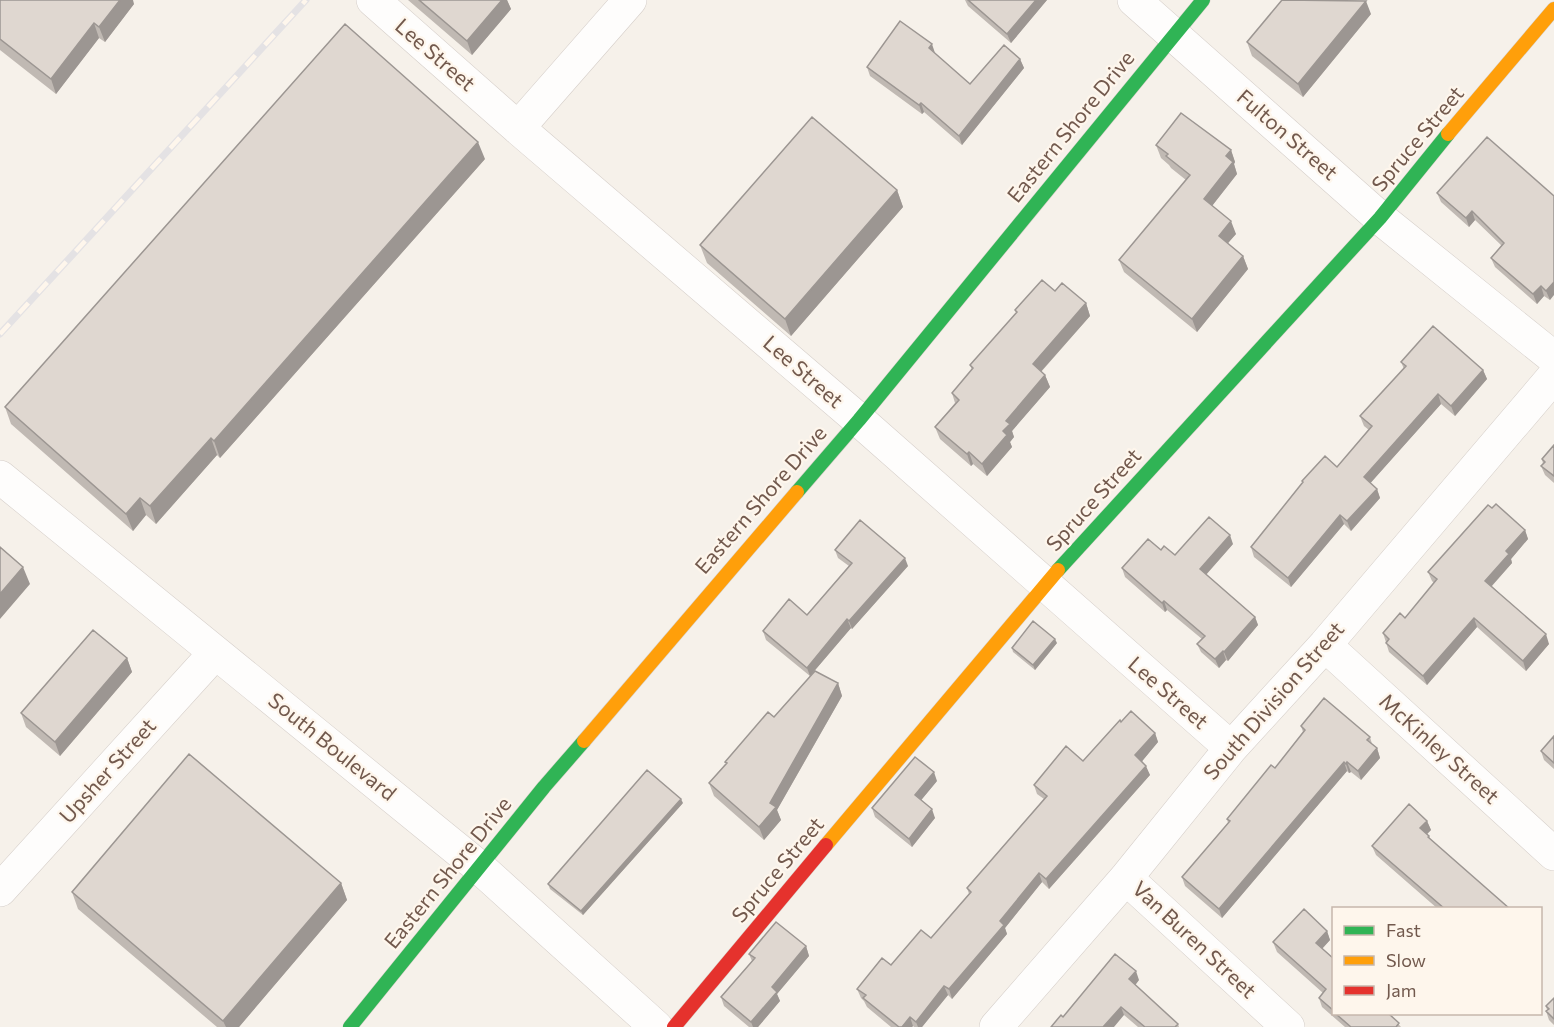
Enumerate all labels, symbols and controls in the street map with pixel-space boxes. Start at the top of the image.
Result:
street label: Lee Street [391,12,481,95]
street label: Eastern Shore Drive [1001,45,1139,207]
street label: Spruce Street [1366,80,1468,196]
street label: Fulton Street [1233,83,1343,184]
street label: Lee Street [759,329,849,412]
street label: Eastern Shore Drive [689,420,831,578]
street label: Spruce Street [1040,442,1146,556]
street label: South Division Street [1197,616,1348,784]
street label: Lee Street [1124,650,1214,733]
street label: South Boulevard [264,687,402,805]
street label: McKinley Street [1375,688,1505,808]
street label: Upsher Street [53,713,160,827]
street label: Eastern Shore Drive [378,791,516,953]
street label: Spruce Street [726,811,828,927]
street label: Van Buren Street [1128,875,1262,1003]
legend [1332,907,1542,1015]
text: Fast [1386,919,1421,941]
text: Slow [1386,949,1426,971]
text: Jam [1386,979,1416,1001]

